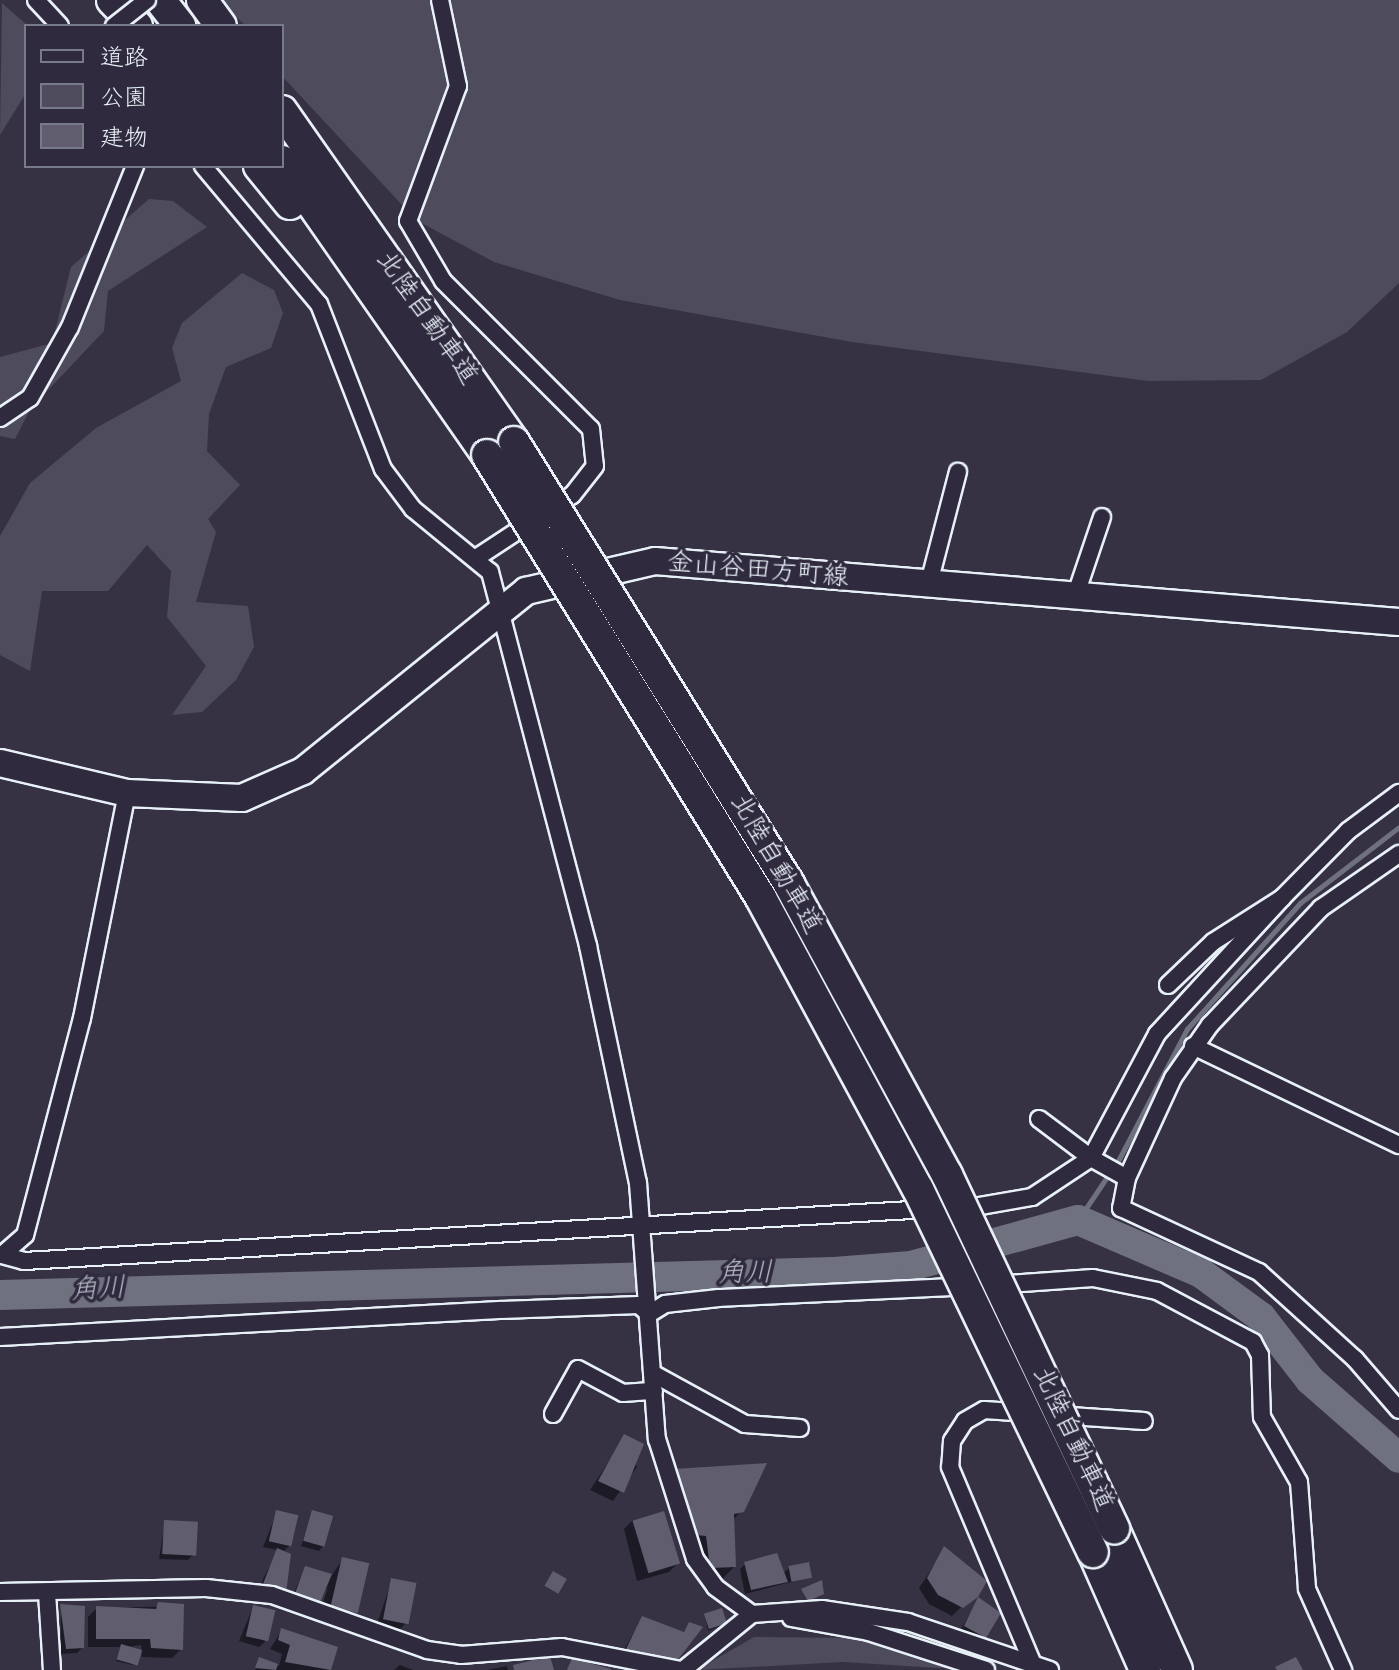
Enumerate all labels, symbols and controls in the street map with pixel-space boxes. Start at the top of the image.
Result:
legend [24,24,284,168]
text: 道路 [100,41,148,75]
text: 公園 [100,81,148,115]
text: 建物 [100,121,148,155]
street label: 北陸自動車道 [369,245,485,391]
street label: 金山谷田方町線 [666,547,850,593]
street label: 北陸自動車道 [723,789,829,939]
water label: 角川 [717,1256,773,1290]
water label: 角川 [69,1271,127,1307]
street label: 北陸自動車道 [1026,1362,1120,1516]

